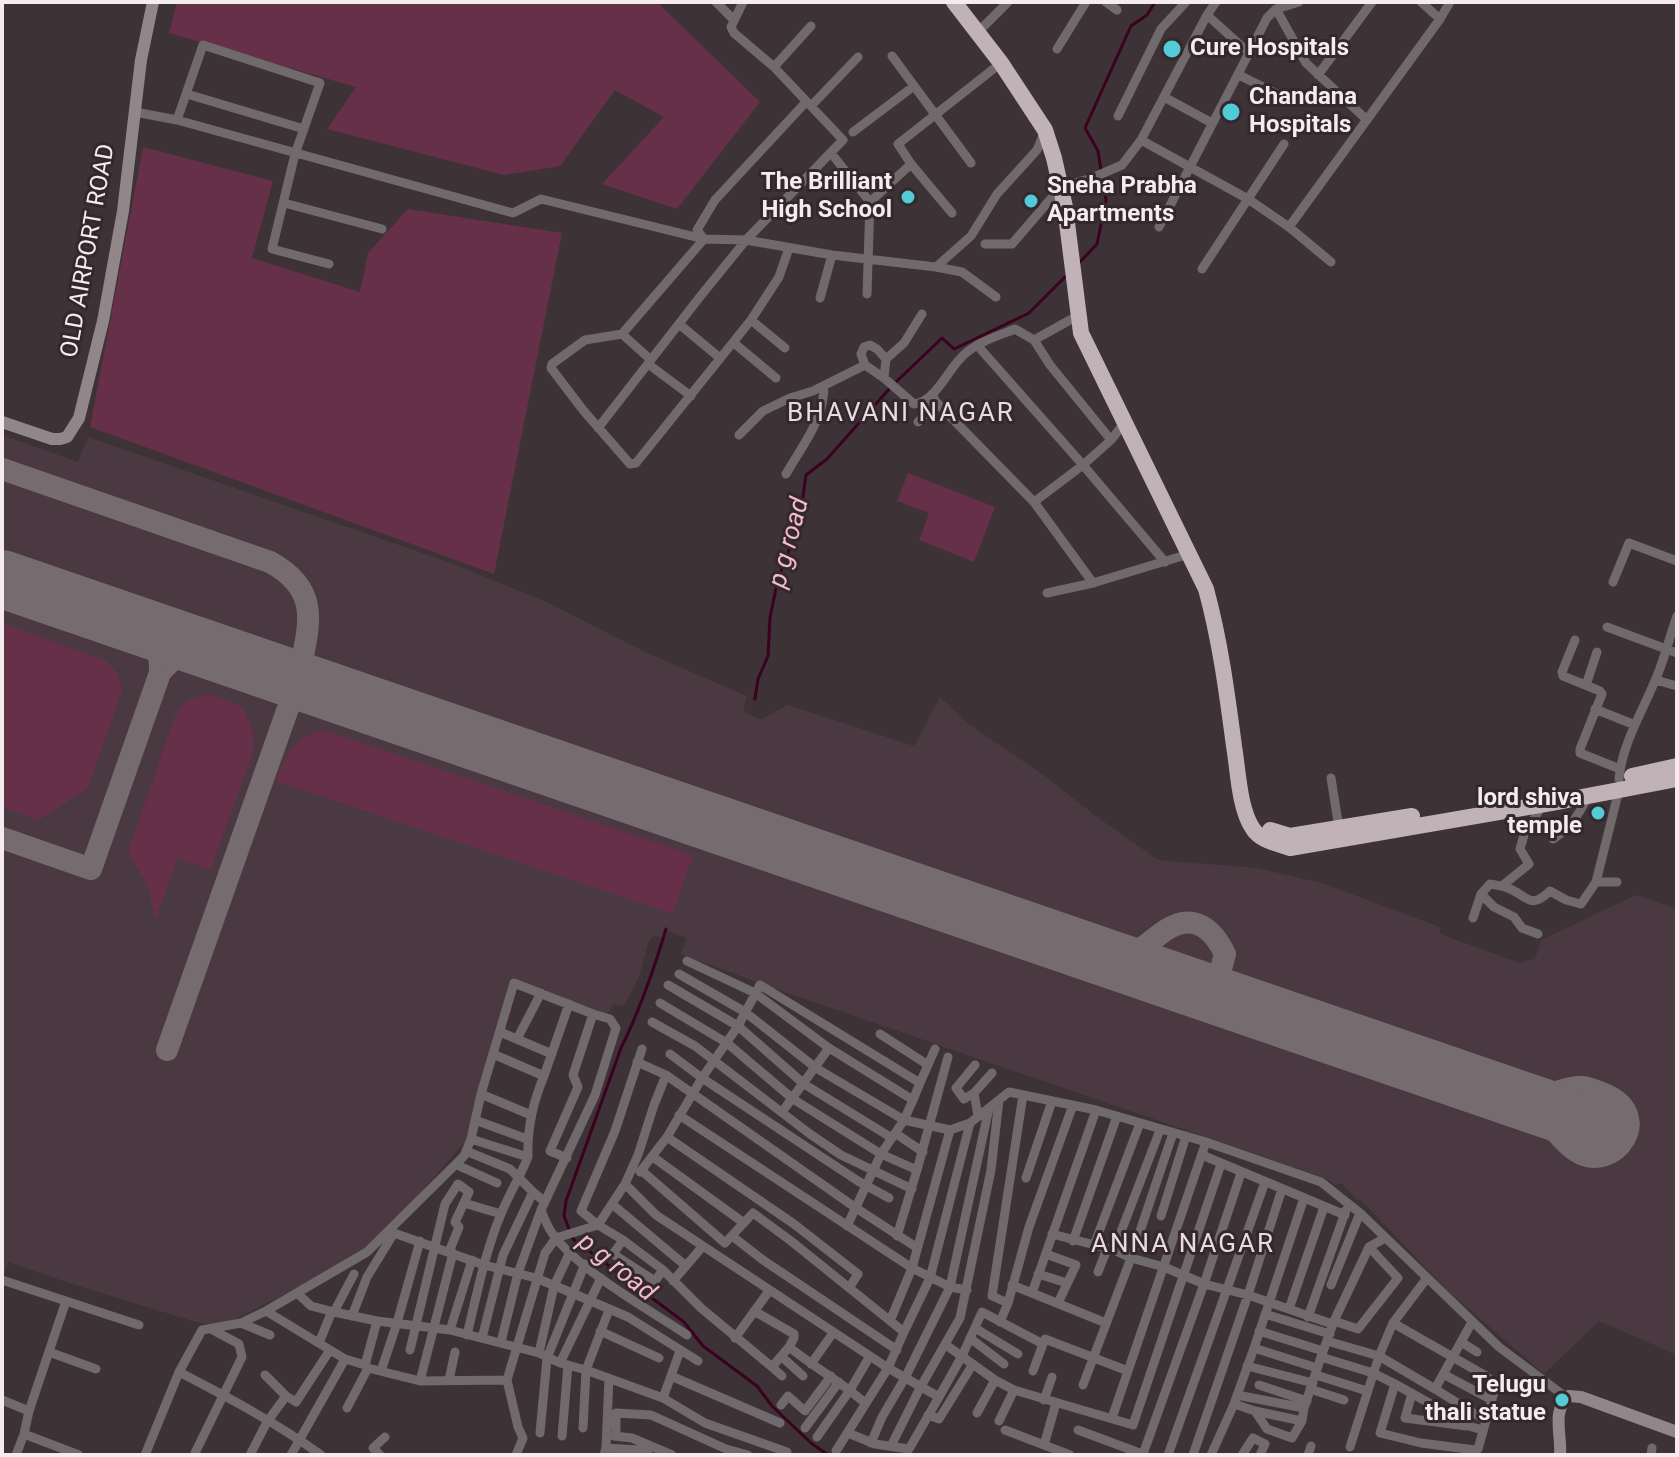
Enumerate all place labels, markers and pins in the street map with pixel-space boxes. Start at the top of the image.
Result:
place label: Cure Hospitals [1190,35,1349,63]
marker: Cure Hospitals [1161,38,1183,60]
place label: Chandana Hospitals [1249,84,1357,140]
marker: Chandana Hospitals [1220,101,1242,123]
place label: The Brilliant High School [761,169,892,225]
place label: Sneha Prabha Apartments [1047,173,1197,229]
marker: The Brilliant High School [899,188,917,206]
marker: Sneha Prabha Apartments [1022,192,1040,210]
place label: lord shiva temple [1477,785,1582,841]
marker: lord shiva temple [1589,804,1607,822]
place label: Telugu thali statue [1425,1372,1546,1428]
marker: Telugu thali statue [1553,1391,1571,1409]

